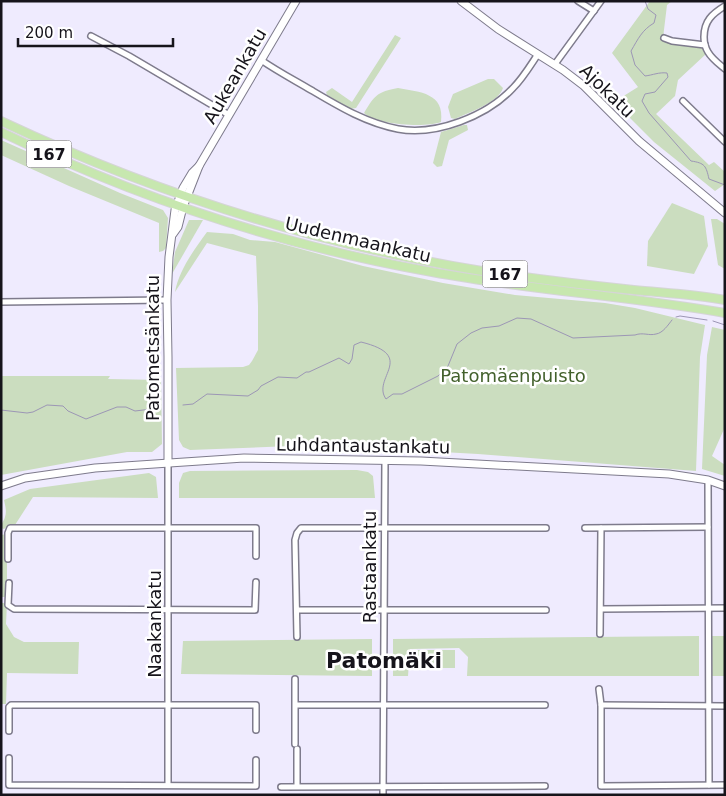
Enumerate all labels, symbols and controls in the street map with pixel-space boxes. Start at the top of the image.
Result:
scale bar [18,15,172,47]
text: 200 m [25,24,73,42]
street label: Aukeankatu [199,24,270,127]
street label: Ajokatu [576,59,639,122]
road number: 167 [27,140,72,168]
street label: Uudenmaankatu [283,213,433,267]
road number: 167 [482,260,528,288]
street label: Patometsänkatu [142,275,163,421]
park label: Patomäenpuisto [440,365,586,386]
street label: Luhdantaustankatu [276,433,450,458]
street label: Rastaankatu [359,511,380,623]
street label: Naakankatu [144,570,165,678]
district label: Patomäki [326,648,442,673]

